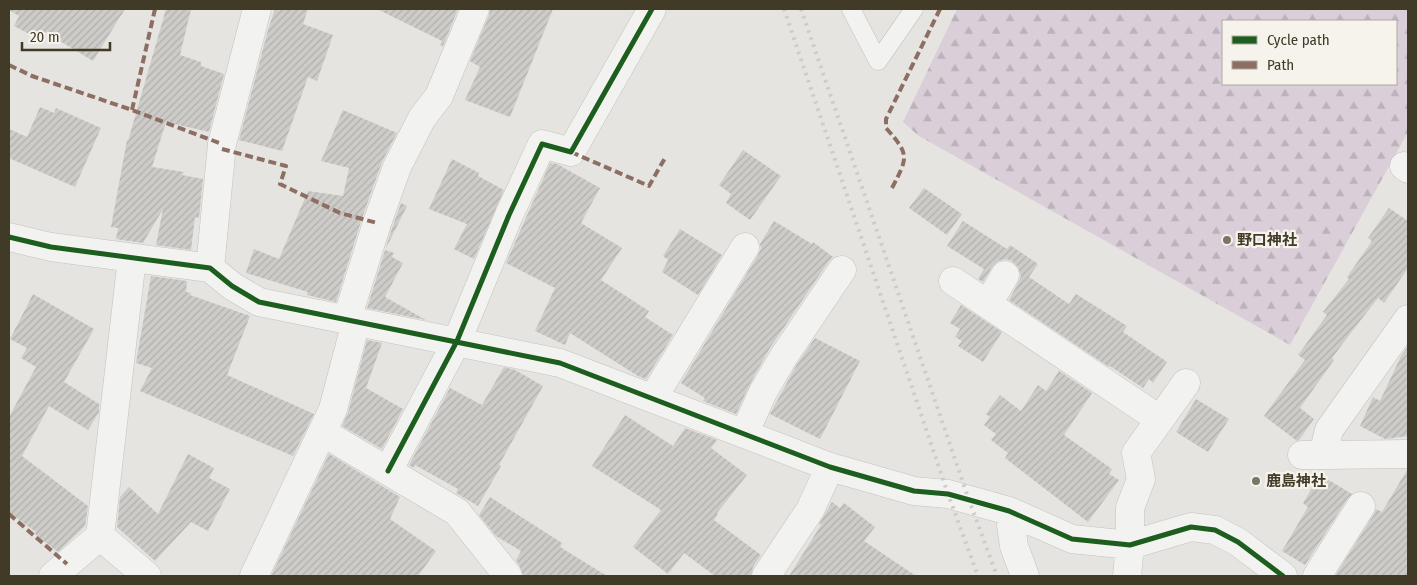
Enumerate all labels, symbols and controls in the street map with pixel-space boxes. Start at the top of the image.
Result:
scale bar [22,20,110,52]
legend [1222,20,1397,85]
text: 20 m [30,28,60,46]
text: Cycle path [1267,31,1330,49]
text: Path [1267,56,1294,74]
place label: 野口神社 [1237,231,1297,249]
marker: 野口神社 [1221,234,1233,246]
place label: 鹿島神社 [1266,472,1326,490]
marker: 鹿島神社 [1250,475,1262,487]

